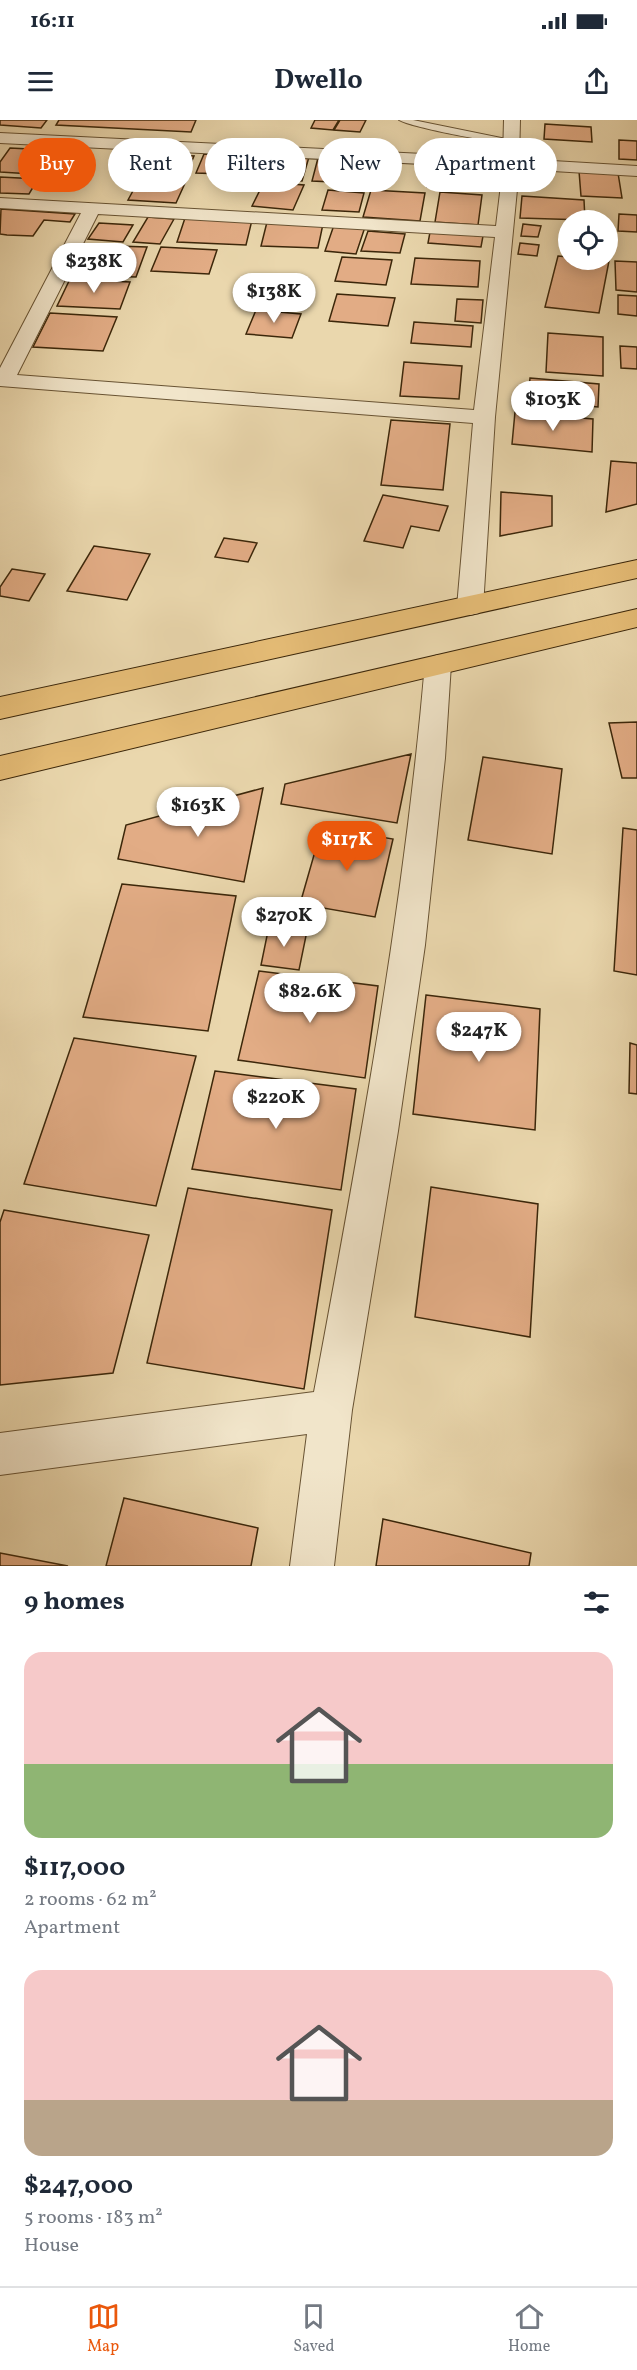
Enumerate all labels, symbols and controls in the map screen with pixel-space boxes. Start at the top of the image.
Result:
text: 16:11 [30,6,75,37]
text: Dwello [274,62,363,100]
icon: menu [24,65,57,98]
icon: share [580,65,613,98]
chip: Buy [18,138,96,192]
chip: Rent [108,138,193,192]
chip: Filters [205,138,306,192]
chip: New [318,138,402,192]
chip: Apartment [414,138,557,192]
map controls [558,210,618,270]
button: locate [558,210,618,270]
pin: $238K [52,243,136,294]
text: $238K [66,248,122,276]
pin: $138K [232,273,316,324]
text: $138K [247,278,301,306]
pin: $103K [511,381,595,432]
text: $103K [525,386,581,414]
pin: $163K [156,787,240,838]
text: $163K [171,792,225,820]
pin: $117K [305,821,389,872]
text: $117K [321,826,373,854]
pin: $270K [242,897,326,948]
text: $270K [256,902,313,930]
pin: $82.6K [261,973,359,1024]
text: $82.6K [278,978,342,1006]
pin: $247K [437,1012,521,1063]
text: $247K [450,1017,508,1045]
pin: $220K [234,1079,318,1130]
text: $220K [247,1084,305,1112]
text: 9 homes [24,1584,125,1620]
icon: filters [580,1586,613,1619]
icon: home [265,1691,373,1799]
text: $117,000 [24,1850,125,1886]
text: 2 rooms · 62 m² [24,1886,157,1914]
text: Apartment [24,1914,120,1942]
icon: home [265,2009,373,2117]
text: $247,000 [24,2168,133,2204]
text: 5 rooms · 183 m² [24,2204,163,2232]
text: House [24,2232,79,2260]
tab: Map [87,2300,120,2358]
tab: Saved [293,2300,334,2358]
tab: Home [508,2300,550,2358]

